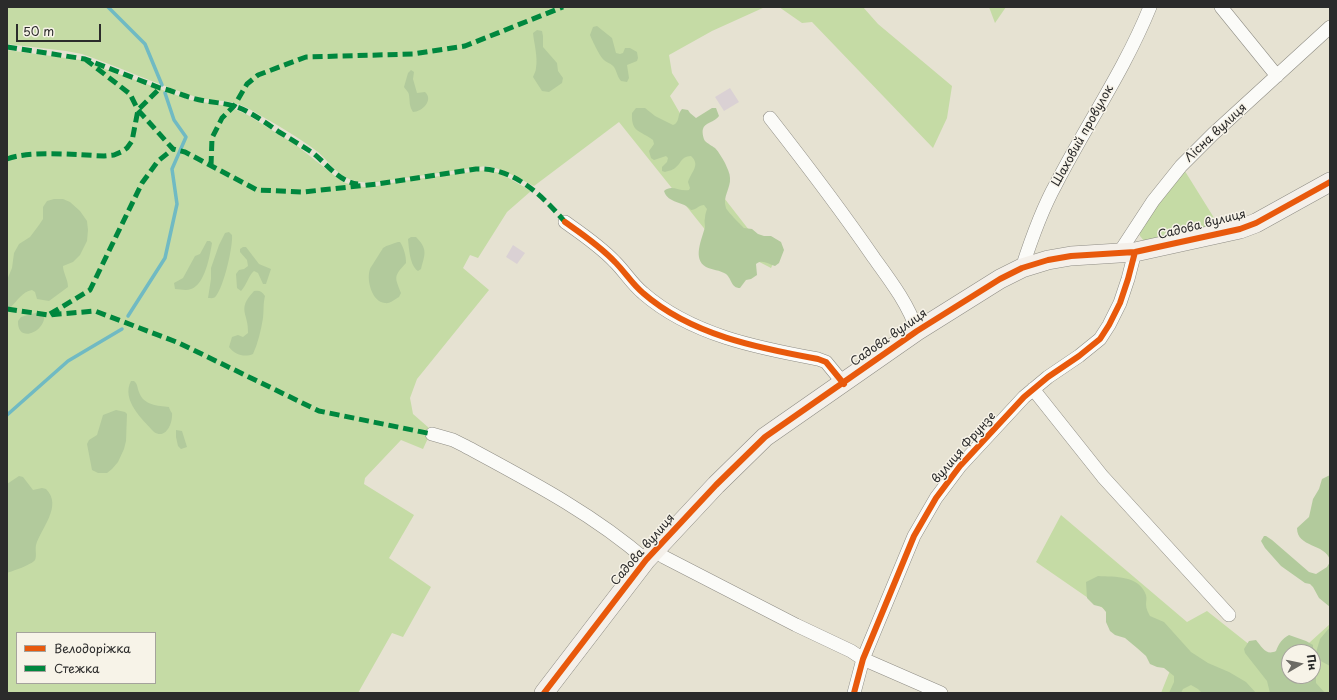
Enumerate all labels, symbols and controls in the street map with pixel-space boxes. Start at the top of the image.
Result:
scale bar [18,16,103,42]
text: 50 m [23,22,54,40]
street label: Шаховий провулок [1049,83,1117,189]
street label: Лісна вулиця [1182,101,1250,165]
street label: Садова вулиця [1157,207,1247,243]
street label: Садова вулиця [848,306,930,370]
street label: вулиця Фрунзе [929,409,999,487]
street label: Садова вулиця [608,511,678,589]
legend [16,632,156,684]
text: Велодоріжка [54,639,131,657]
north arrow [1281,644,1321,684]
text: Пн [1303,653,1322,671]
text: Стежка [54,659,99,677]

